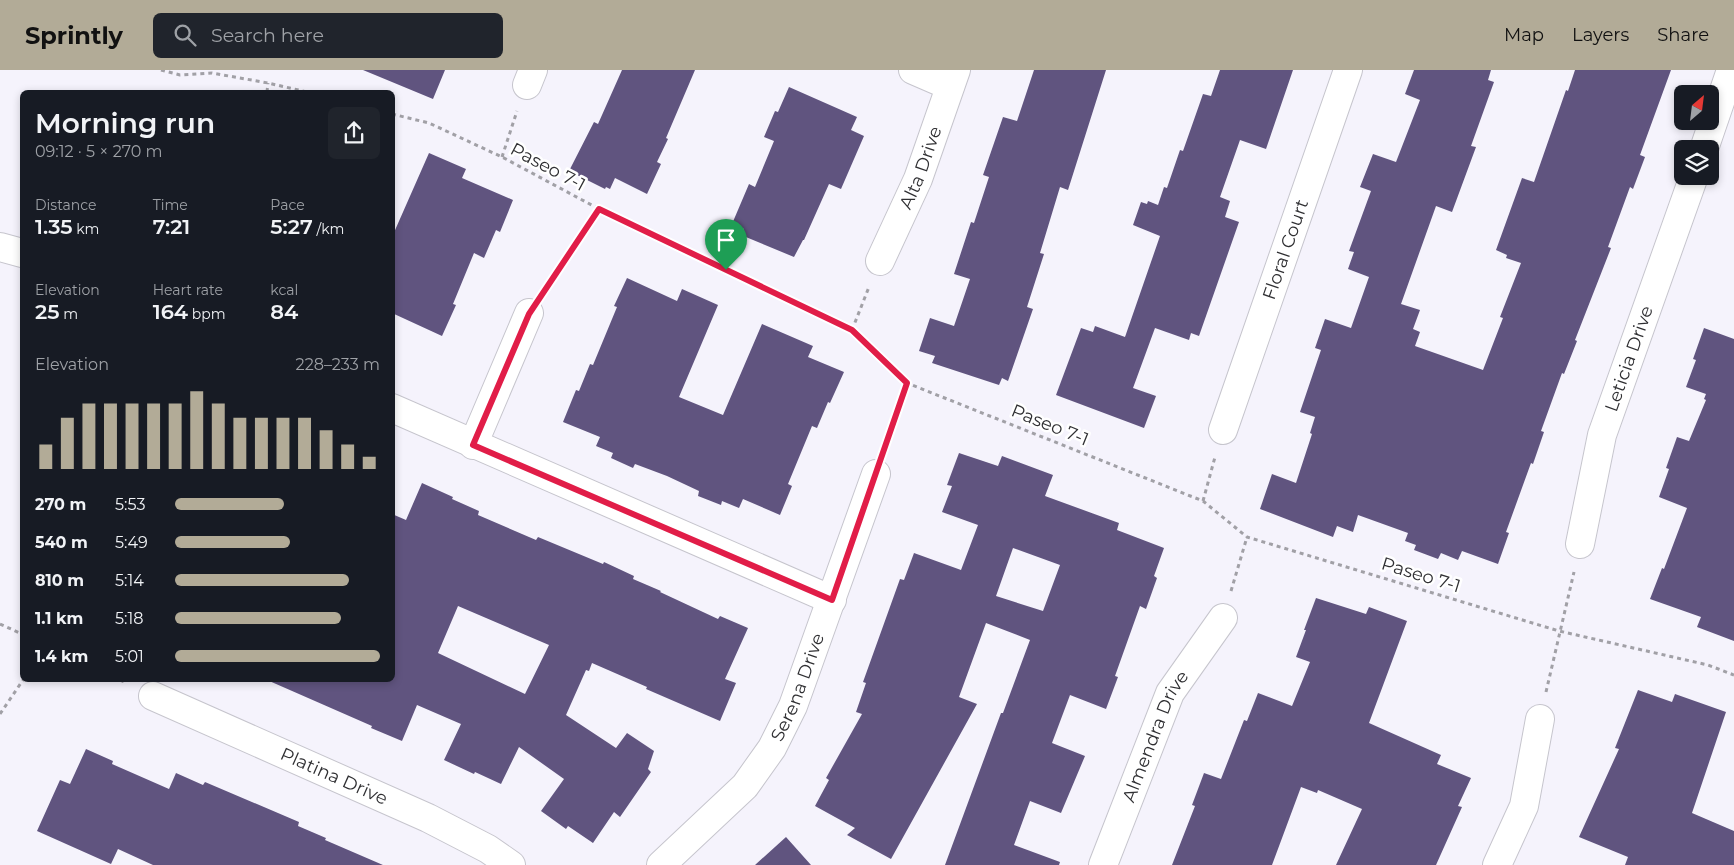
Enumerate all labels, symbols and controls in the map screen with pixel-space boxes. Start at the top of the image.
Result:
search box [153,13,503,58]
text: Sprintly [25,21,123,50]
icon: search [171,21,199,49]
text: Search here [211,24,324,47]
text: Map [1504,24,1544,46]
text: Layers [1572,24,1629,46]
text: Share [1657,24,1709,46]
north arrow [1674,85,1719,130]
map controls [1674,85,1719,185]
text: Morning run [35,106,215,140]
button: share [328,107,380,159]
street label: Alta Drive [895,123,947,213]
street label: Paseo 7-1 [507,138,589,196]
button: layers [1674,140,1719,185]
text: 09:12 · 5 × 270 m [35,142,163,161]
text: Distance [35,196,97,214]
text: Time [153,196,188,214]
text: Pace [270,196,305,214]
street label: Floral Court [1258,196,1313,303]
text: 1.35 [35,214,73,239]
text: 7:21 [153,214,190,239]
text: 5:27 [270,214,313,239]
pin [705,219,747,270]
text: km [73,220,99,238]
text: /km [313,220,344,238]
icon: arrive [712,226,740,254]
text: Elevation [35,281,100,299]
text: Heart rate [153,281,223,299]
text: kcal [270,281,298,299]
text: 25 [35,299,60,324]
text: 164 [153,299,188,324]
text: 84 [270,299,298,324]
street label: Leticia Drive [1600,303,1658,415]
text: m [60,305,78,323]
text: bpm [188,305,226,323]
text: Elevation [35,355,109,374]
text: 228–233 m [296,355,380,374]
street label: Paseo 7-1 [1008,399,1092,451]
text: 270 m [35,495,86,514]
text: 5:53 [115,495,145,514]
text: 540 m [35,533,88,552]
text: 5:49 [115,533,148,552]
street label: Paseo 7-1 [1379,553,1463,597]
text: 810 m [35,571,84,590]
text: 5:14 [115,571,144,590]
text: 1.1 km [35,609,83,628]
text: 5:18 [115,609,143,628]
street label: Serena Drive [766,630,829,745]
text: 1.4 km [35,647,88,666]
text: 5:01 [115,647,144,666]
street label: Almendra Drive [1118,666,1193,805]
street label: Platina Drive [277,743,391,810]

